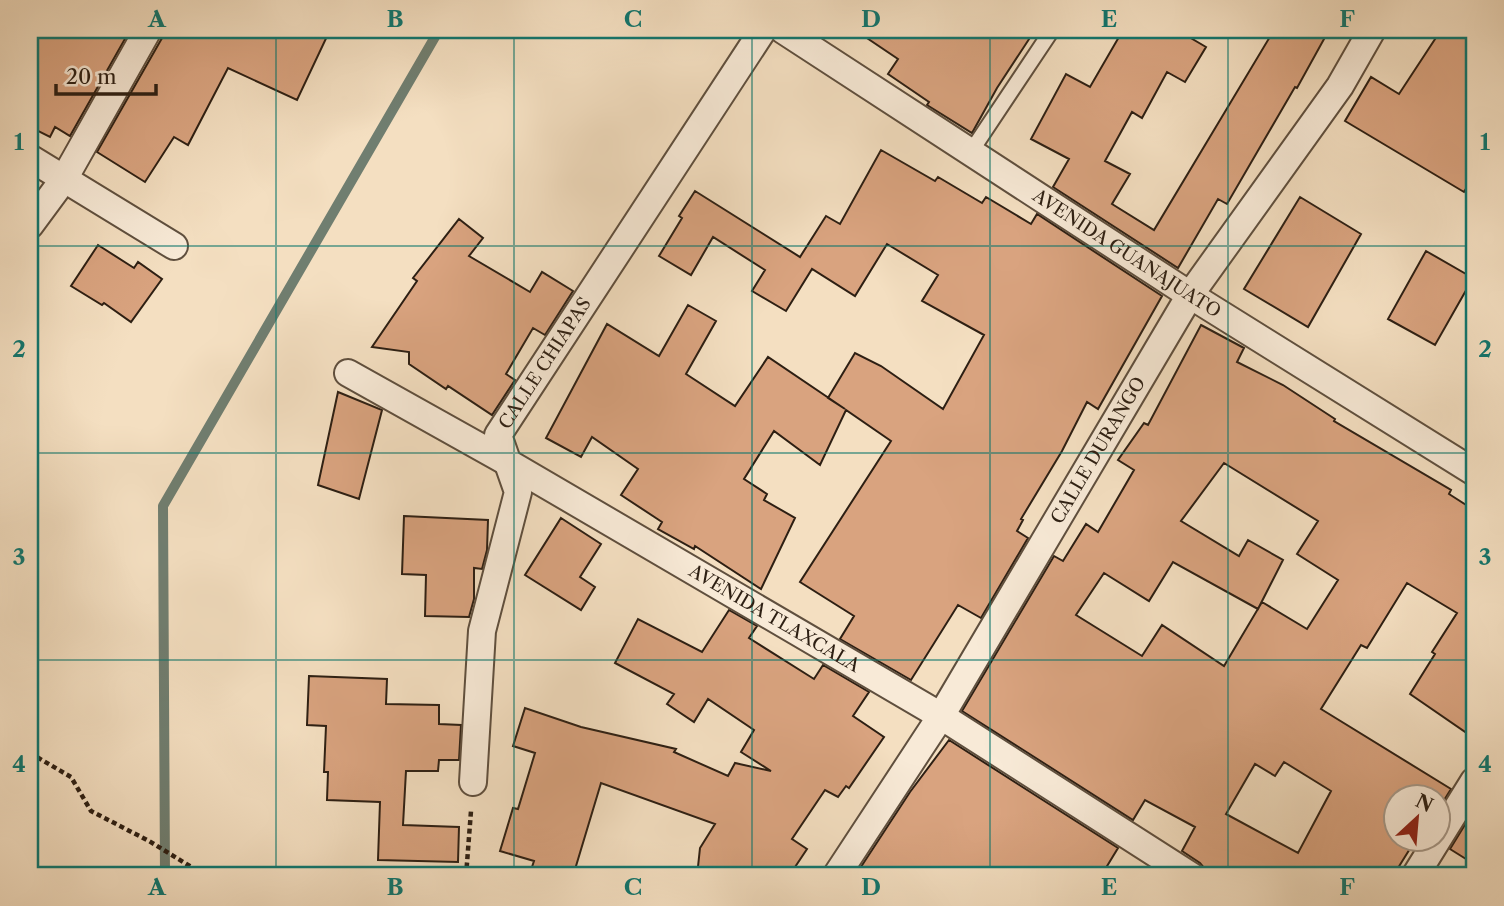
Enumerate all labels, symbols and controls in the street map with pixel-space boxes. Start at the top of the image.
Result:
text: A [147,5,167,33]
text: B [386,5,404,33]
text: C [624,5,642,33]
text: D [861,5,881,33]
text: E [1101,5,1117,33]
text: F [1339,5,1355,33]
scale bar [56,52,156,96]
text: 20 m [66,64,117,89]
text: 1 [14,128,25,156]
text: 1 [1480,128,1491,156]
street label: AVENIDA GUANAJUATO [1028,184,1225,322]
street label: CALLE CHIAPAS [494,293,596,433]
text: 2 [12,335,26,363]
text: 2 [1478,335,1492,363]
street label: CALLE DURANGO [1046,373,1150,528]
text: 3 [13,543,26,571]
text: 3 [1479,543,1492,571]
street label: AVENIDA TLAXCALA [684,559,864,677]
text: 4 [12,750,26,778]
text: 4 [1478,750,1492,778]
north arrow [1382,783,1452,853]
text: N [1412,789,1437,817]
text: A [147,873,167,901]
text: B [386,873,404,901]
text: C [624,873,642,901]
text: D [861,873,881,901]
text: E [1101,873,1117,901]
text: F [1339,873,1355,901]

